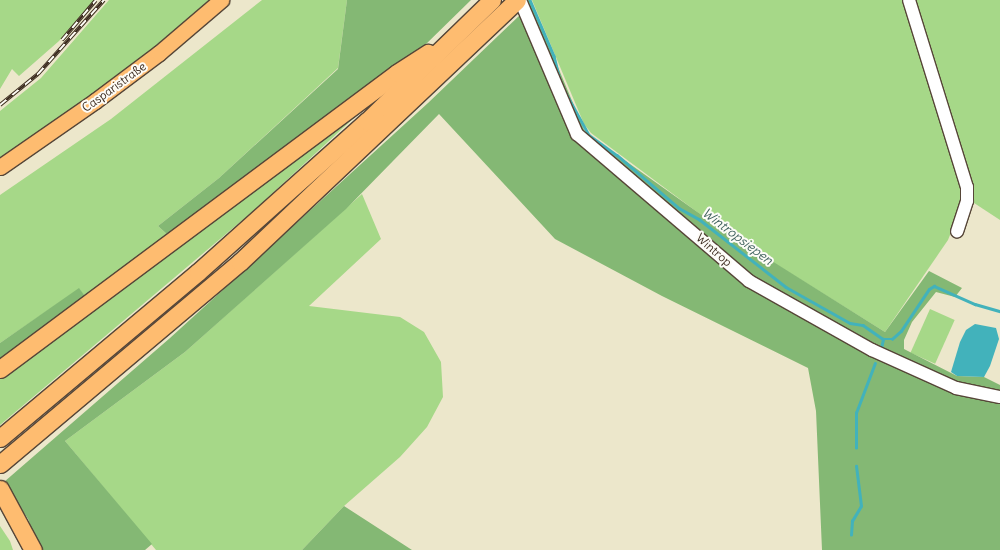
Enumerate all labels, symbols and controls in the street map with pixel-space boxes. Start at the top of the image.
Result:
street label: Casparistraße [79,59,149,115]
water label: Wintropsiepen [699,205,775,269]
street label: Wintrop [693,231,735,269]

